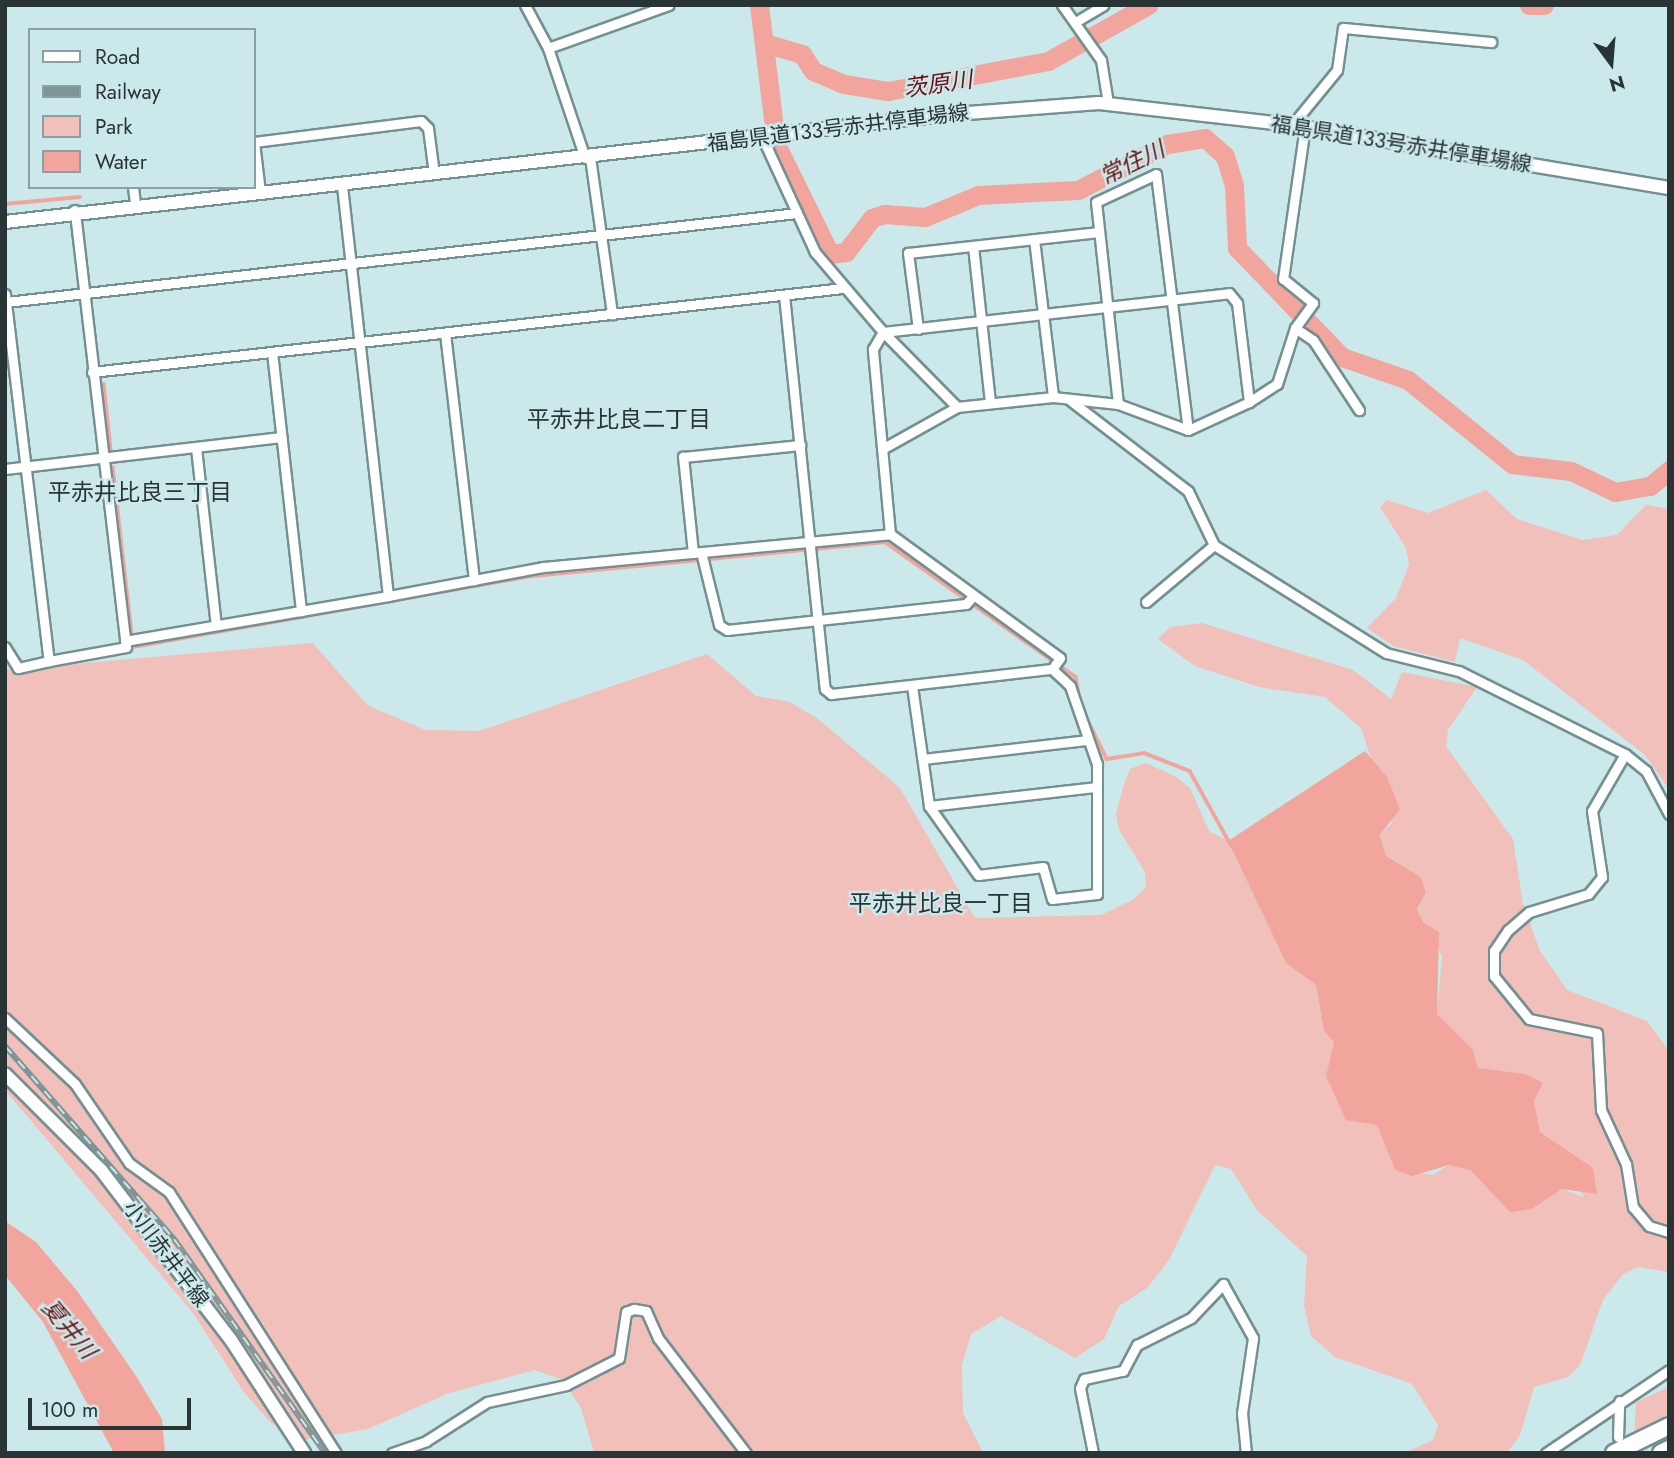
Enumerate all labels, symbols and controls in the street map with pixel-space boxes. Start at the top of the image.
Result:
legend [28,28,256,189]
north arrow [1576,28,1646,98]
text: Road [95,42,140,72]
water label: 茨原川 [902,66,974,102]
text: N [1606,69,1628,99]
text: Railway [95,77,161,107]
street label: 福島県道133号赤井停車場線 [706,99,970,157]
street label: 福島県道133号赤井停車場線 [1269,111,1533,177]
text: Park [95,112,132,142]
water label: 常住川 [1095,135,1169,191]
text: Water [95,147,147,177]
district label: 平赤井比良二丁目 [527,405,711,433]
district label: 平赤井比良三丁目 [48,478,232,506]
district label: 平赤井比良一丁目 [849,889,1033,917]
street label: 小川赤井平線 [118,1196,214,1312]
water label: 夏井川 [36,1294,102,1364]
scale bar [32,1384,194,1428]
text: 100 m [41,1395,98,1425]

